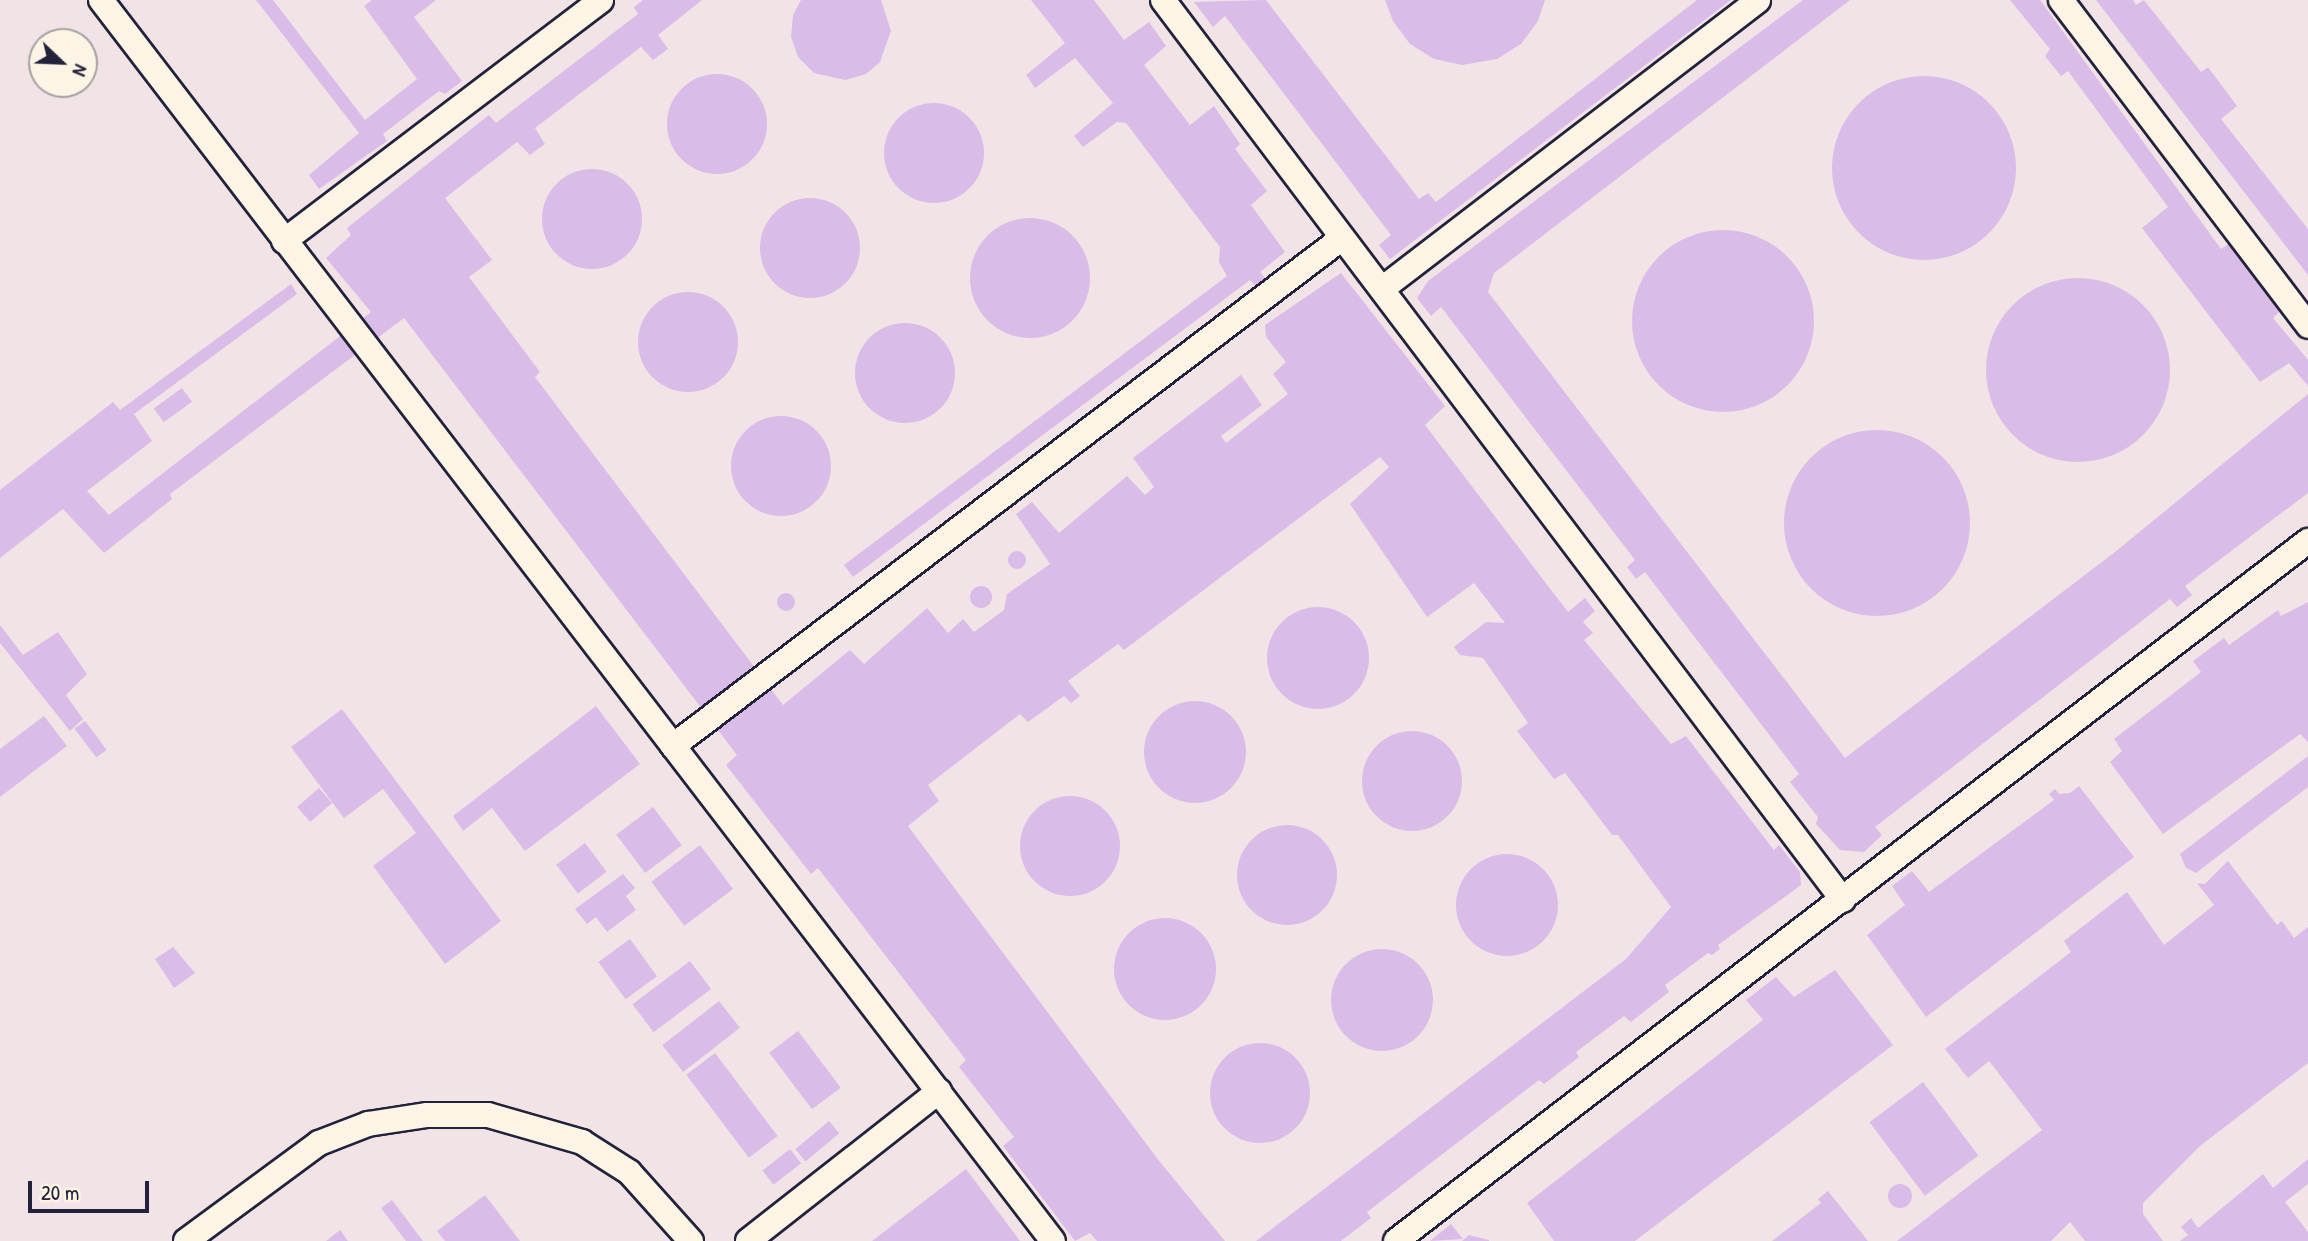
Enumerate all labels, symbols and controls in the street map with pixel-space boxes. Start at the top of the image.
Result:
north arrow [28,28,98,98]
text: N [67,61,94,80]
scale bar [32,1168,152,1212]
text: 20 m [41,1178,79,1207]

